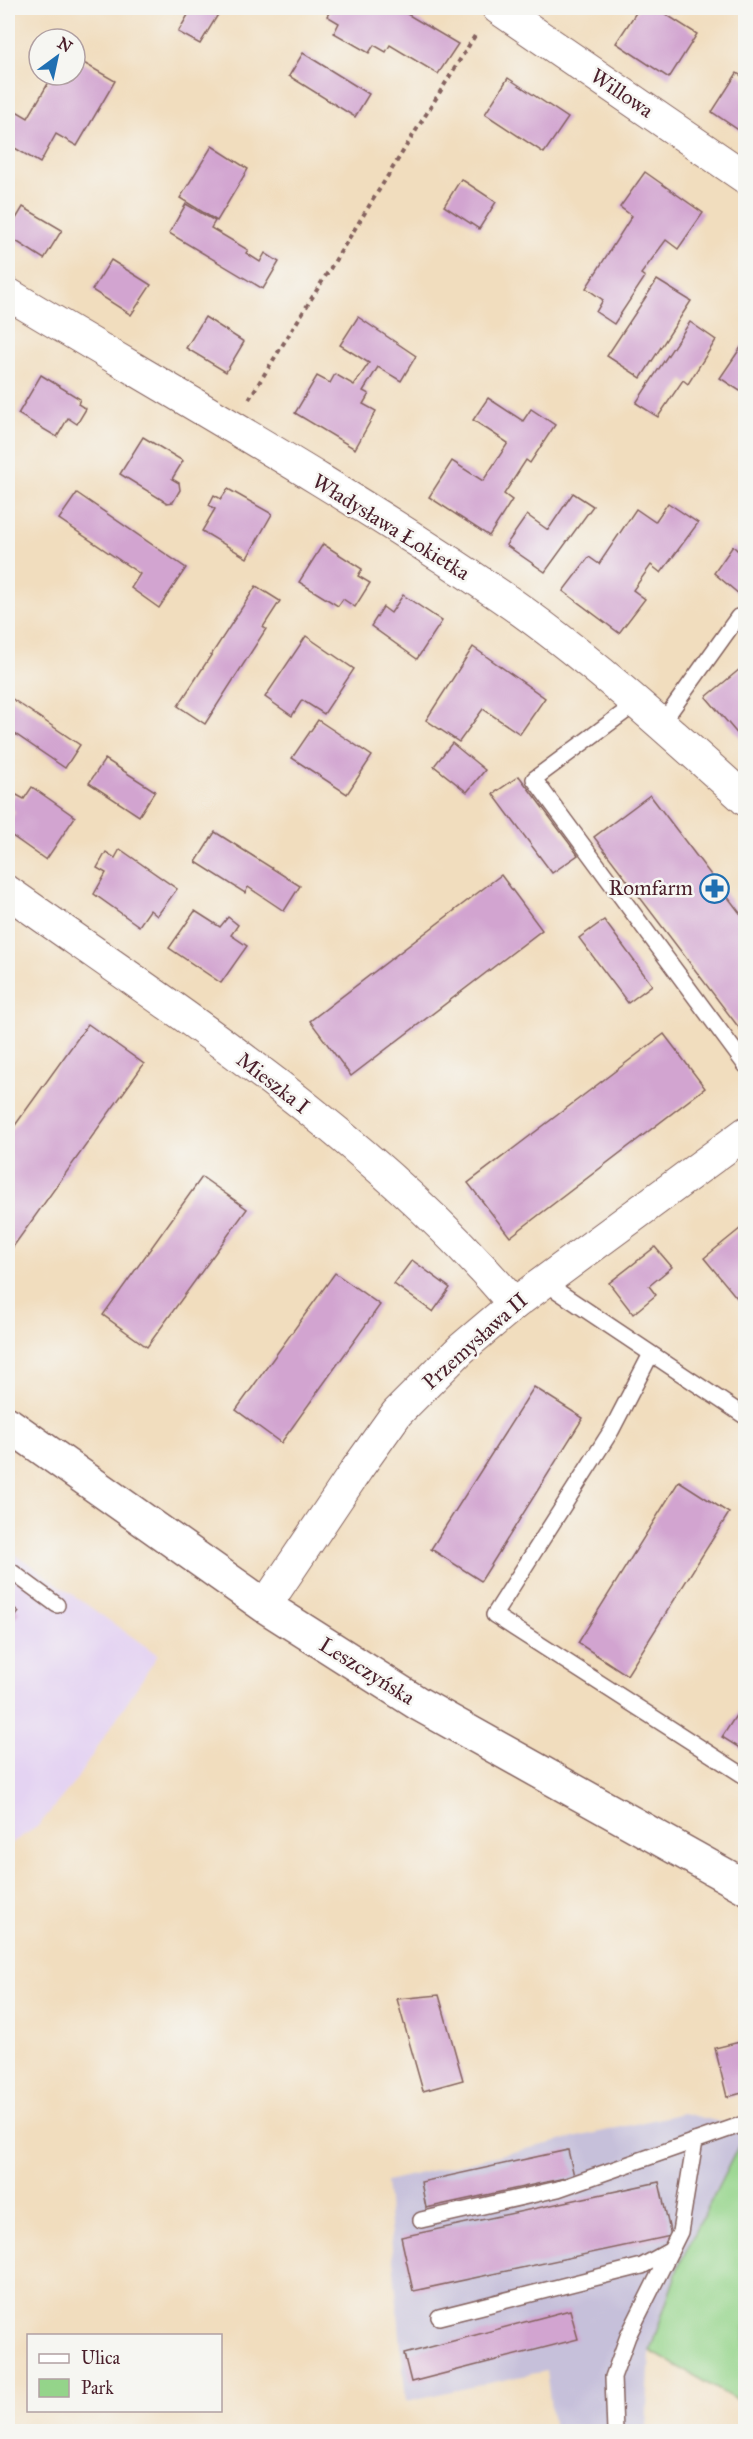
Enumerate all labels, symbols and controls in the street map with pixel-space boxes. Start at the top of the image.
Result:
north arrow [27,27,87,87]
text: N [54,33,76,57]
street label: Willowa [586,63,658,123]
street label: Władysława Łokietka [307,468,475,586]
pharmacy icon: Romfarm [698,872,730,904]
place label: Romfarm [609,875,693,901]
street label: Mieszka I [231,1046,315,1120]
street label: Przemysława II [417,1287,533,1395]
street label: Leszczyńska [314,1631,420,1711]
legend [27,2334,222,2412]
text: Ulica [81,2347,121,2369]
text: Park [81,2377,114,2399]

